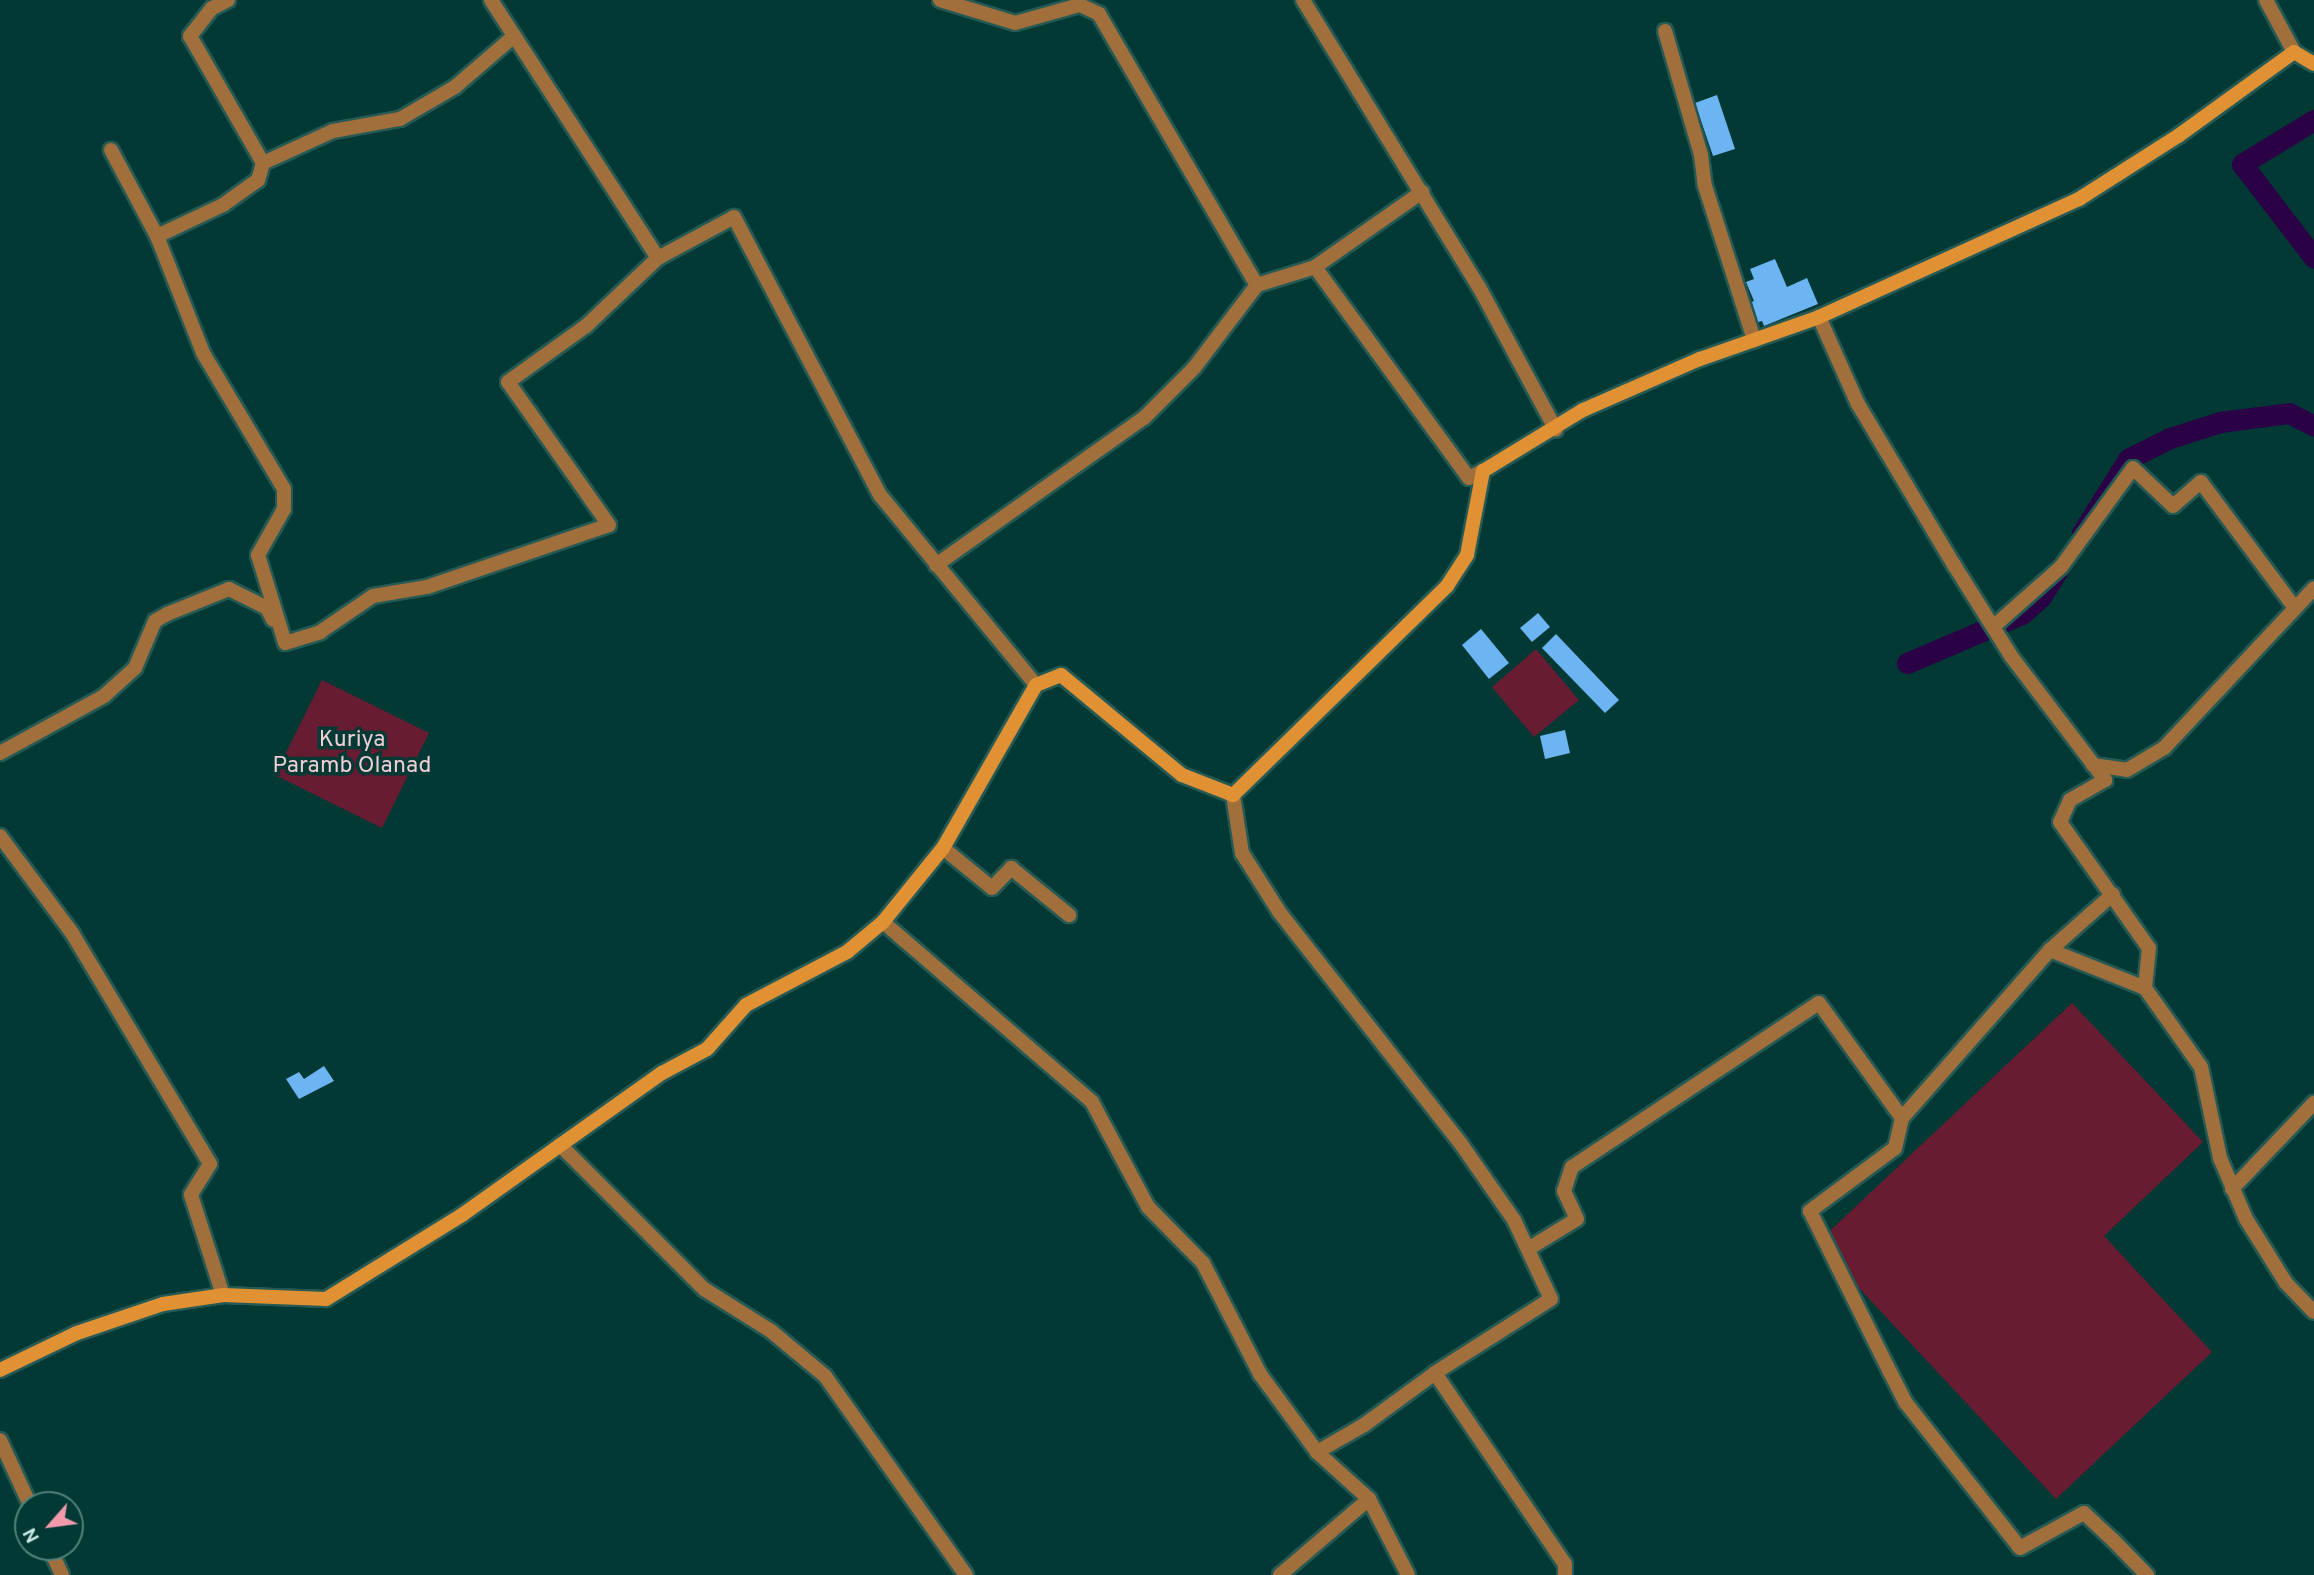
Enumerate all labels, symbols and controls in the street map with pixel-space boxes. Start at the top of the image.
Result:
park label: Kuriya Paramb Olanad [273,727,431,781]
north arrow [14,1491,84,1561]
text: N [18,1523,46,1547]

